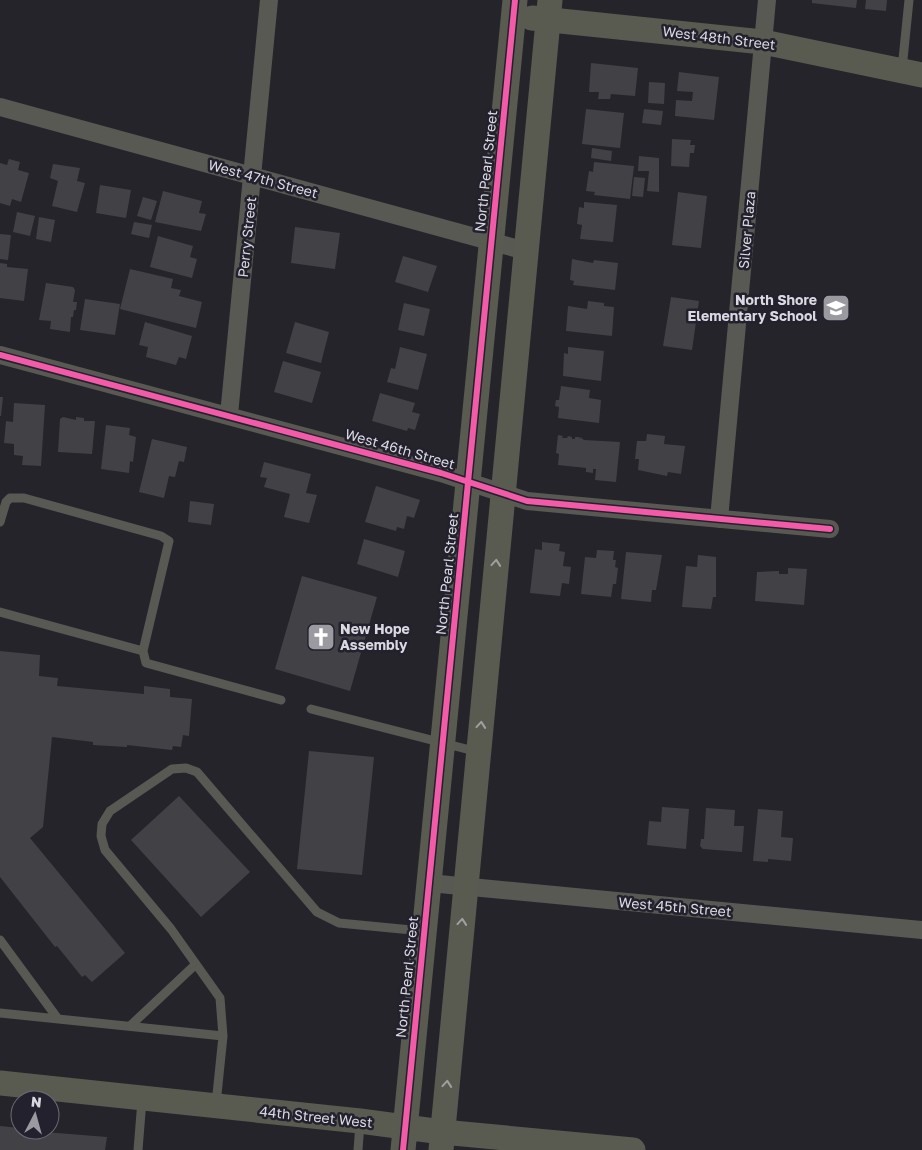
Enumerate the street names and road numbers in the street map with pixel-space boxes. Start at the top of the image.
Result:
street label: West 48th Street [662,22,777,53]
street label: North Pearl Street [471,109,500,233]
street label: West 47th Street [207,156,320,201]
street label: Silver Plaza [735,190,758,270]
street label: Perry Street [234,196,259,278]
street label: West 46th Street [343,425,457,472]
street label: North Pearl Street [432,512,461,636]
street label: West 45th Street [618,893,732,920]
street label: North Pearl Street [392,915,421,1039]
street label: 44th Street West [259,1102,374,1131]

